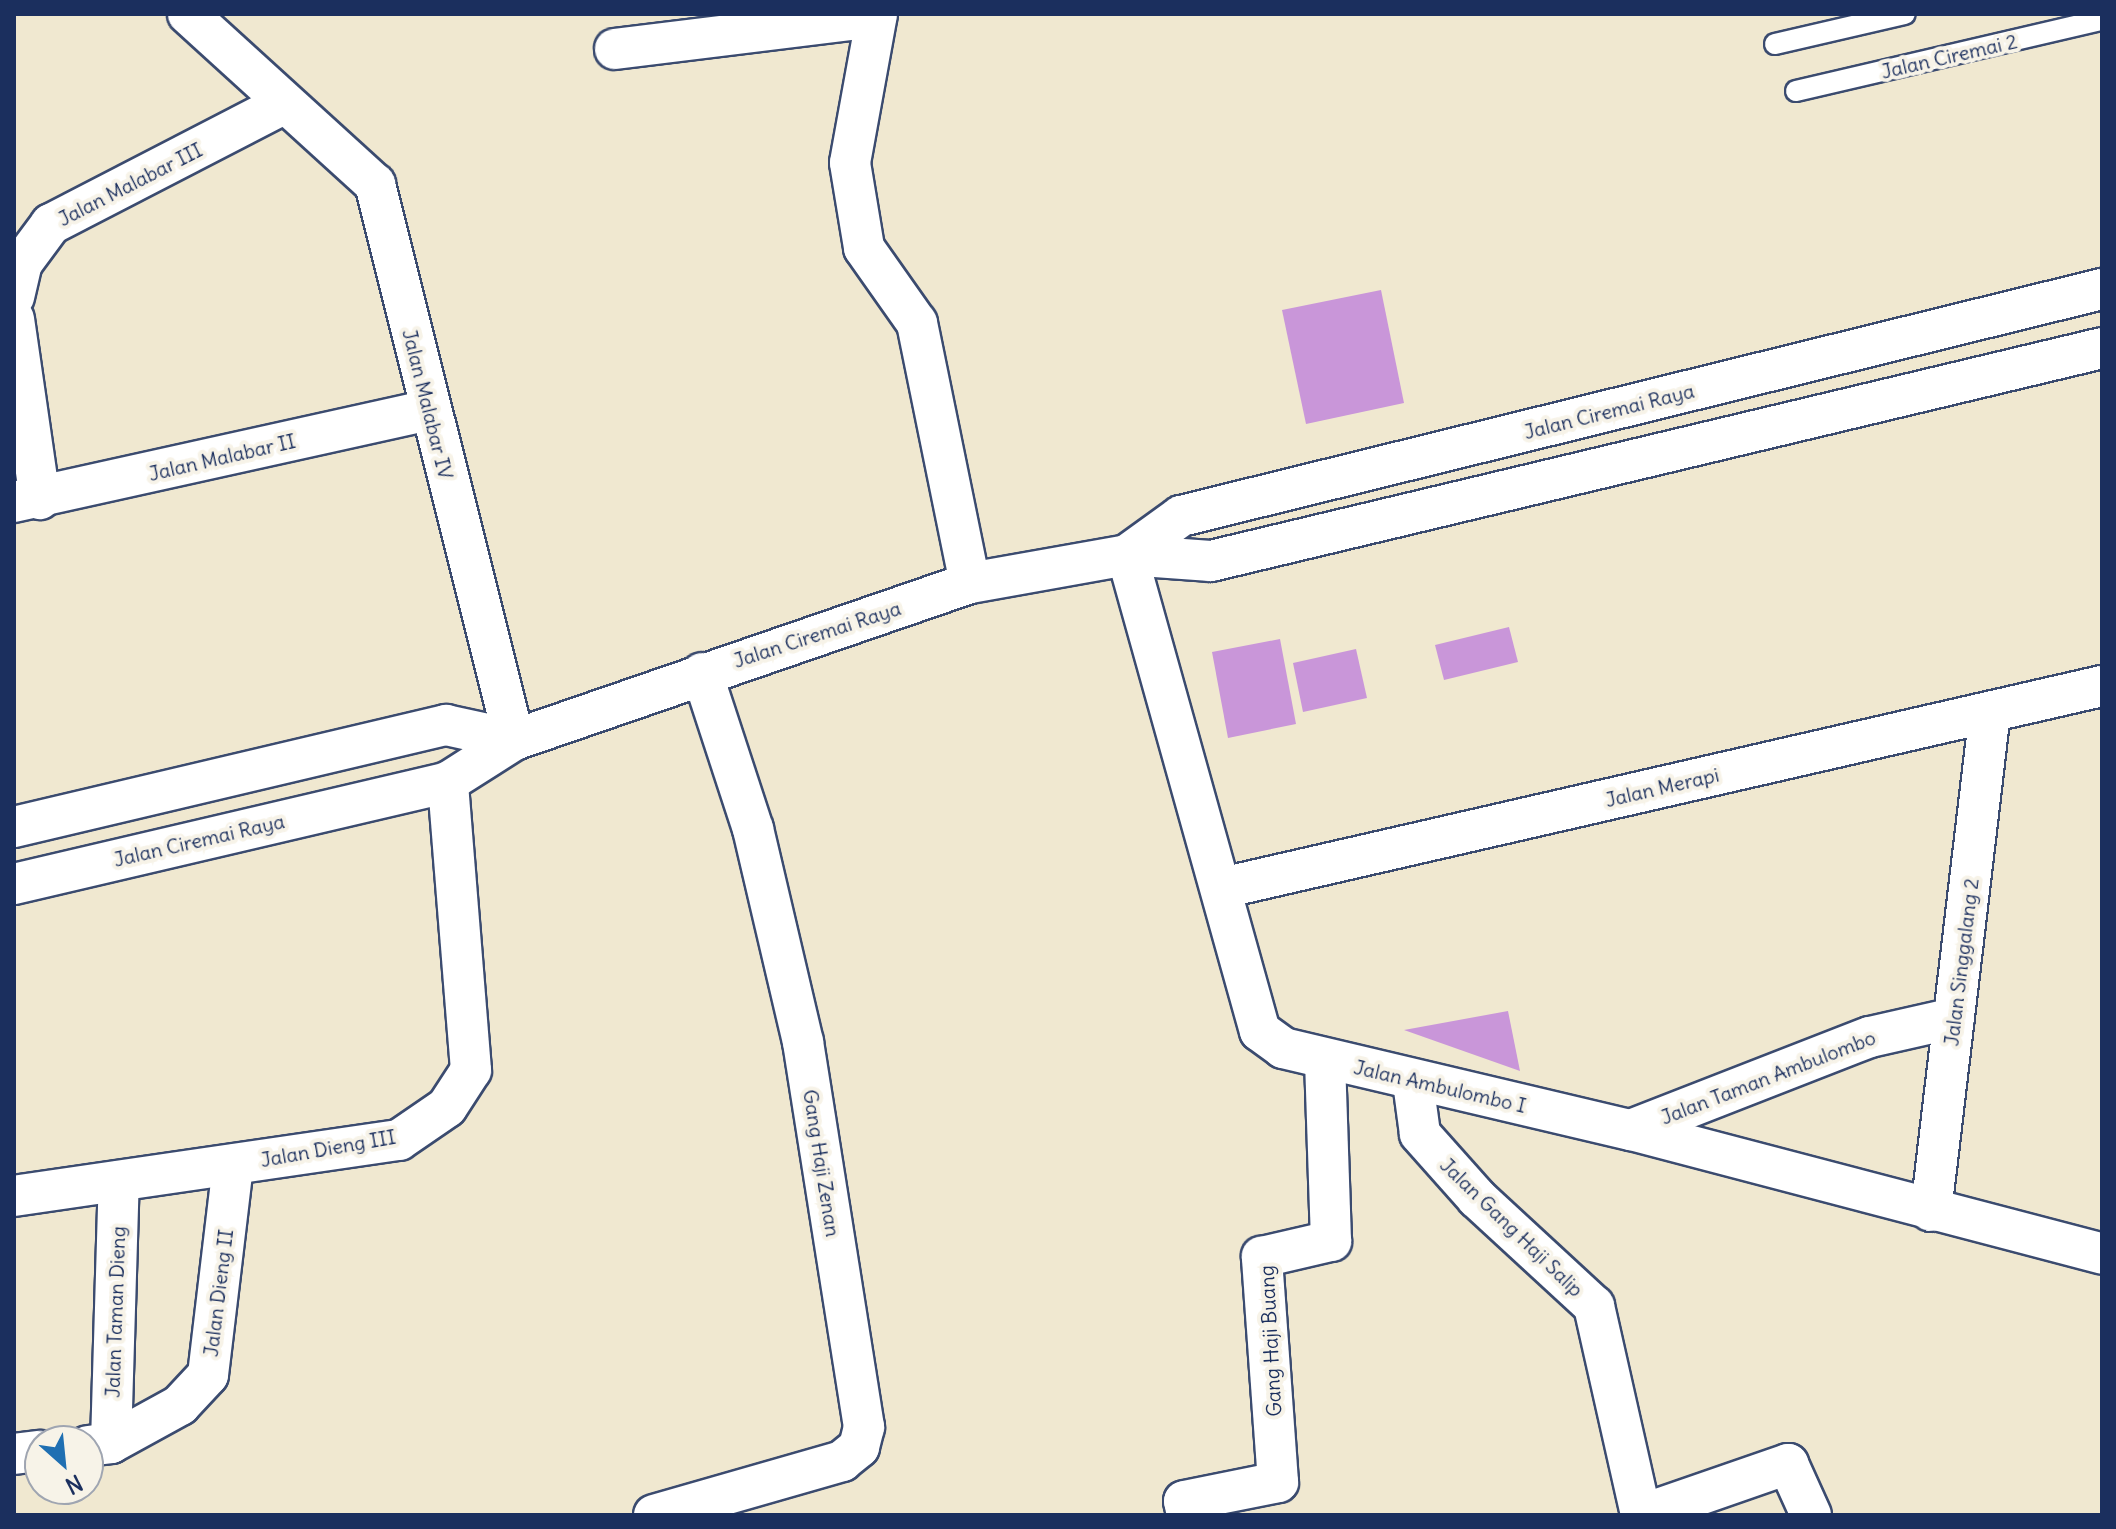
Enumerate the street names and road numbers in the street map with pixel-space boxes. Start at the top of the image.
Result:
street label: Jalan Ciremai 2 [1879,29,2019,83]
street label: Jalan Malabar III [54,137,206,231]
street label: Jalan Malabar IV [398,326,458,482]
street label: Jalan Ciremai Raya [1521,378,1697,444]
street label: Jalan Malabar II [146,428,298,486]
street label: Jalan Ciremai Raya [730,596,904,672]
street label: Jalan Merapi [1603,762,1721,812]
street label: Jalan Ciremai Raya [111,809,287,871]
street label: Jalan Singgalang 2 [1939,877,1983,1047]
street label: Jalan Taman Ambulombo [1657,1025,1879,1129]
street label: Jalan Ambulombo I [1352,1055,1528,1117]
street label: Gang Haji Zenan [799,1088,845,1238]
street label: Jalan Dieng III [259,1124,397,1172]
street label: Jalan Gang Haji Salip [1435,1153,1589,1301]
street label: Jalan Taman Dieng [100,1226,130,1398]
street label: Jalan Dieng II [198,1228,238,1358]
street label: Gang Haji Buang [1254,1265,1286,1417]

